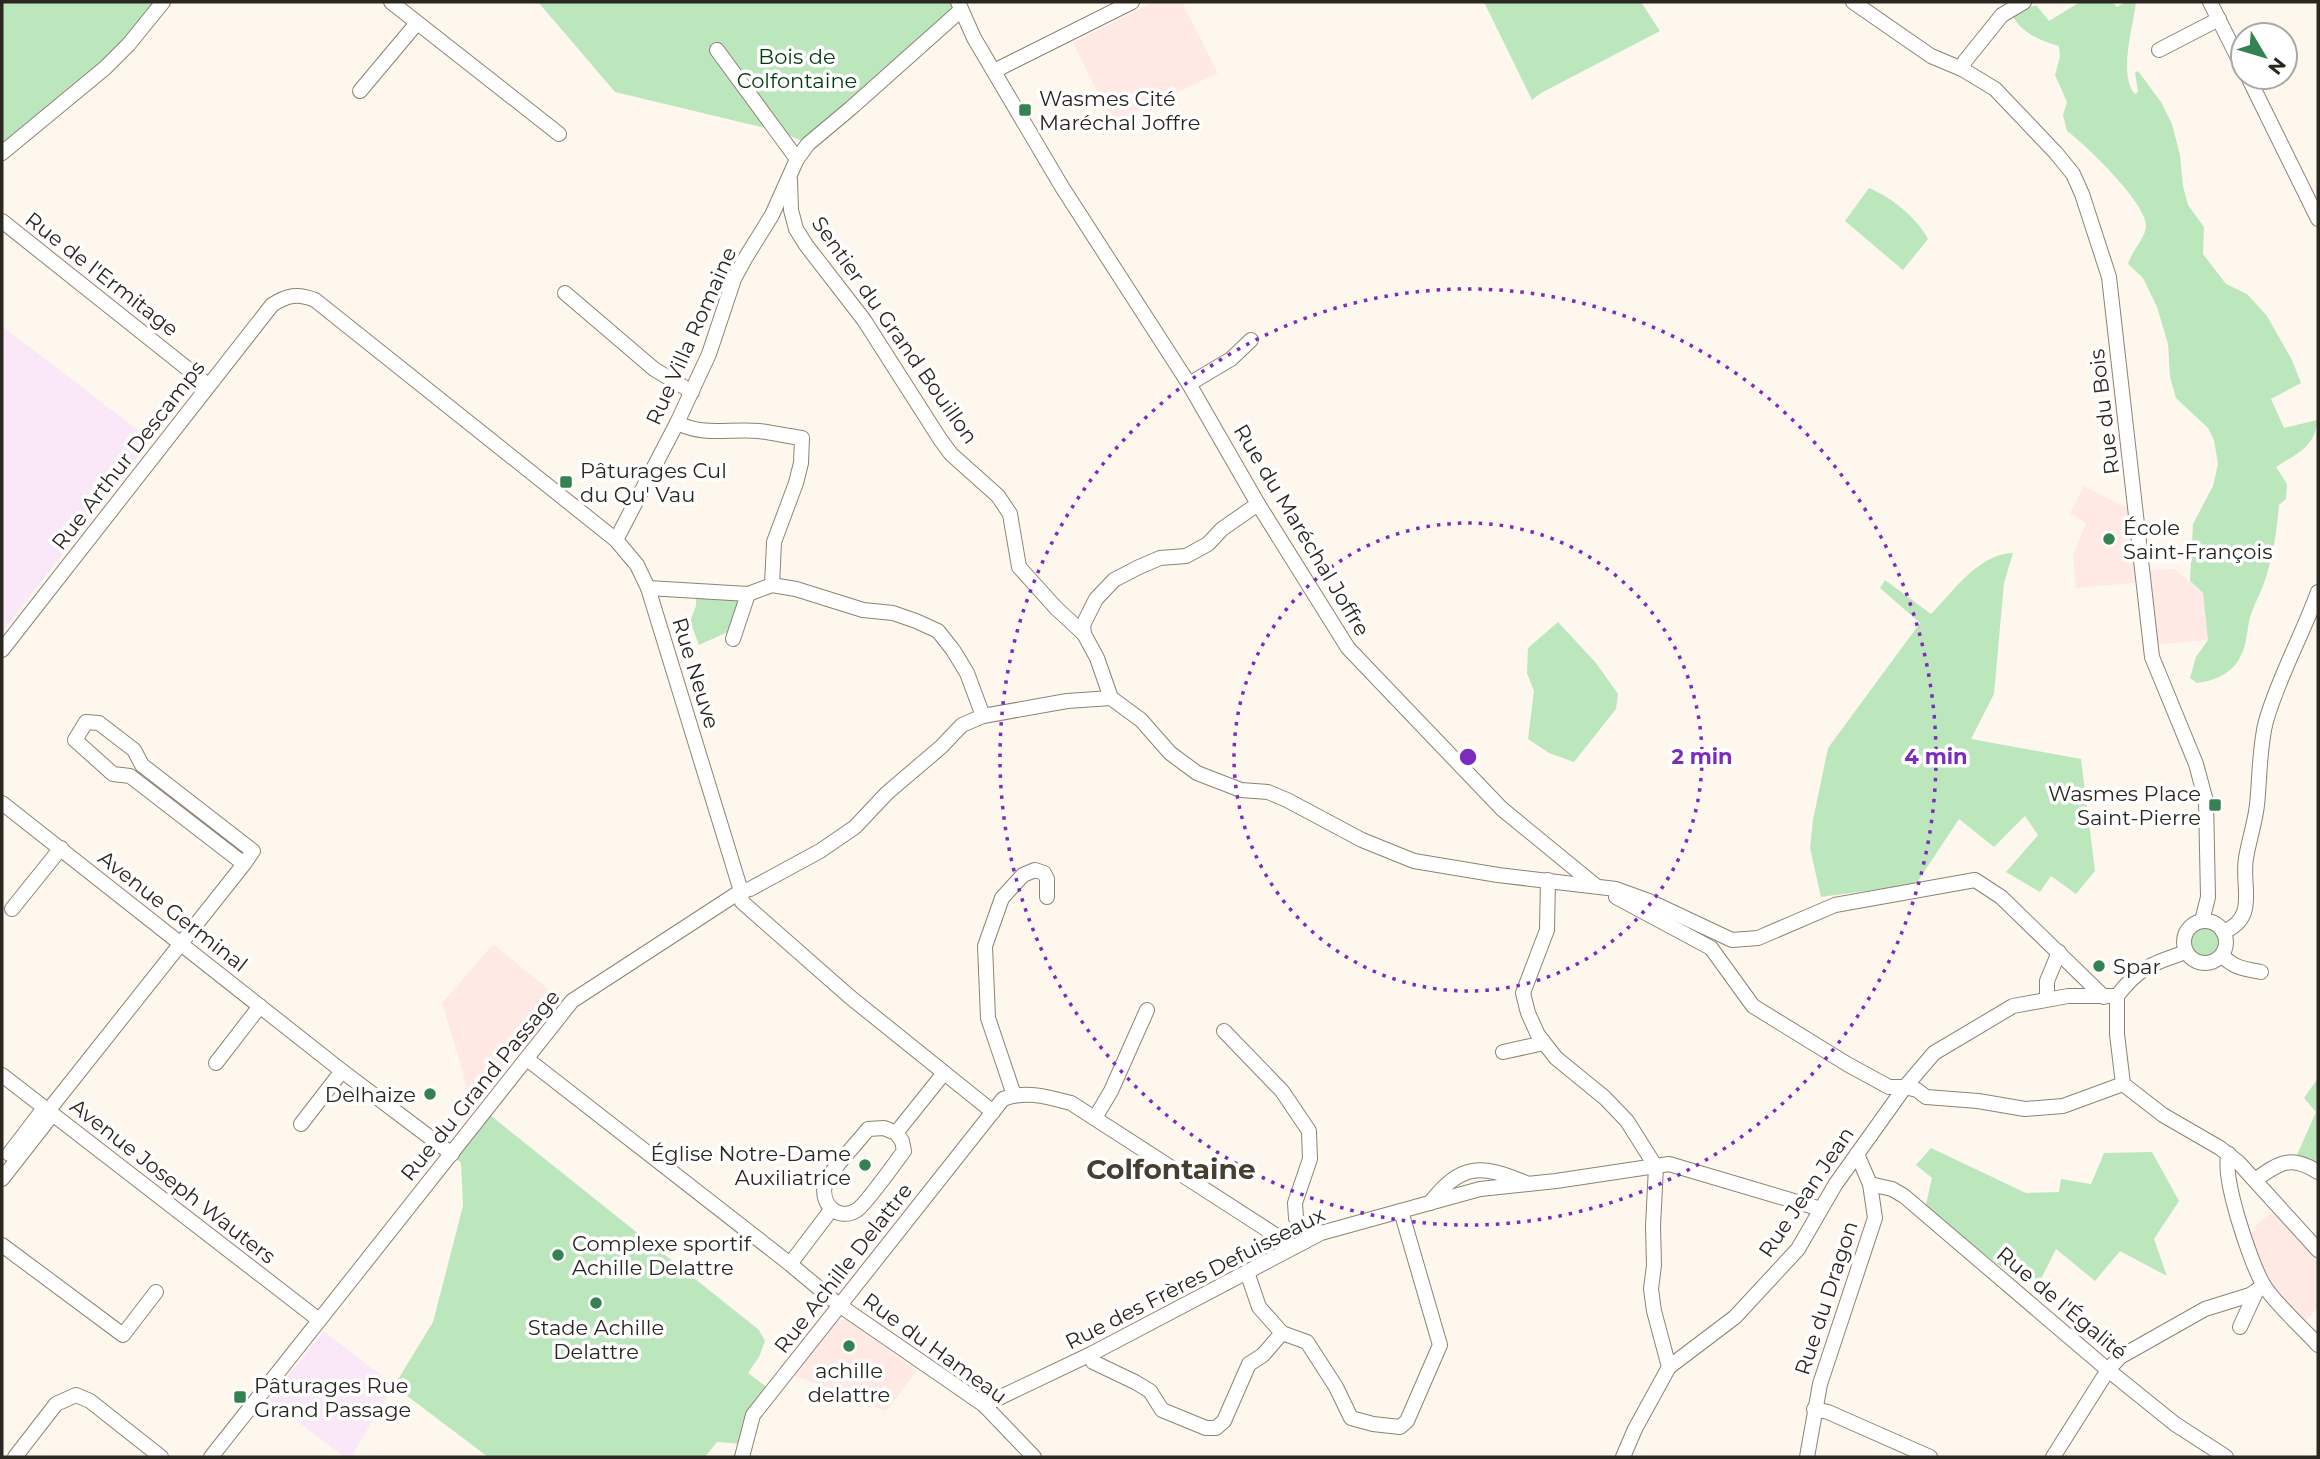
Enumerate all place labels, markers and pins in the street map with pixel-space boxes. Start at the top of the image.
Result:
place label: Wasmes Cité Maréchal Joffre [1039,86,1201,135]
marker: Wasmes Cité Maréchal Joffre [1017,102,1033,118]
place label: Pâturages Cul du Qu' Vau [580,458,727,507]
marker: Pâturages Cul du Qu' Vau [558,474,574,490]
place label: École Saint-François [2123,515,2272,564]
marker: École Saint-François [2101,531,2117,547]
centre of rings [1456,745,1480,769]
place label: Wasmes Place Saint-Pierre [2048,781,2201,830]
marker: Wasmes Place Saint-Pierre [2207,797,2223,813]
place label: Spar [2113,954,2161,979]
marker: Spar [2091,958,2107,974]
place label: Delhaize [325,1082,416,1107]
marker: Delhaize [422,1086,438,1102]
place label: Église Notre-Dame Auxiliatrice [650,1141,851,1190]
marker: Église Notre-Dame Auxiliatrice [857,1157,873,1173]
place label: Complexe sportif Achille Delattre [572,1231,752,1280]
marker: Complexe sportif Achille Delattre [550,1247,566,1263]
marker: Stade Achille Delattre [588,1295,604,1311]
place label: Stade Achille Delattre [528,1315,664,1364]
marker: achille delattre [841,1338,857,1354]
place label: achille delattre [808,1358,890,1407]
place label: Pâturages Rue Grand Passage [254,1373,411,1422]
marker: Pâturages Rue Grand Passage [232,1389,248,1405]

